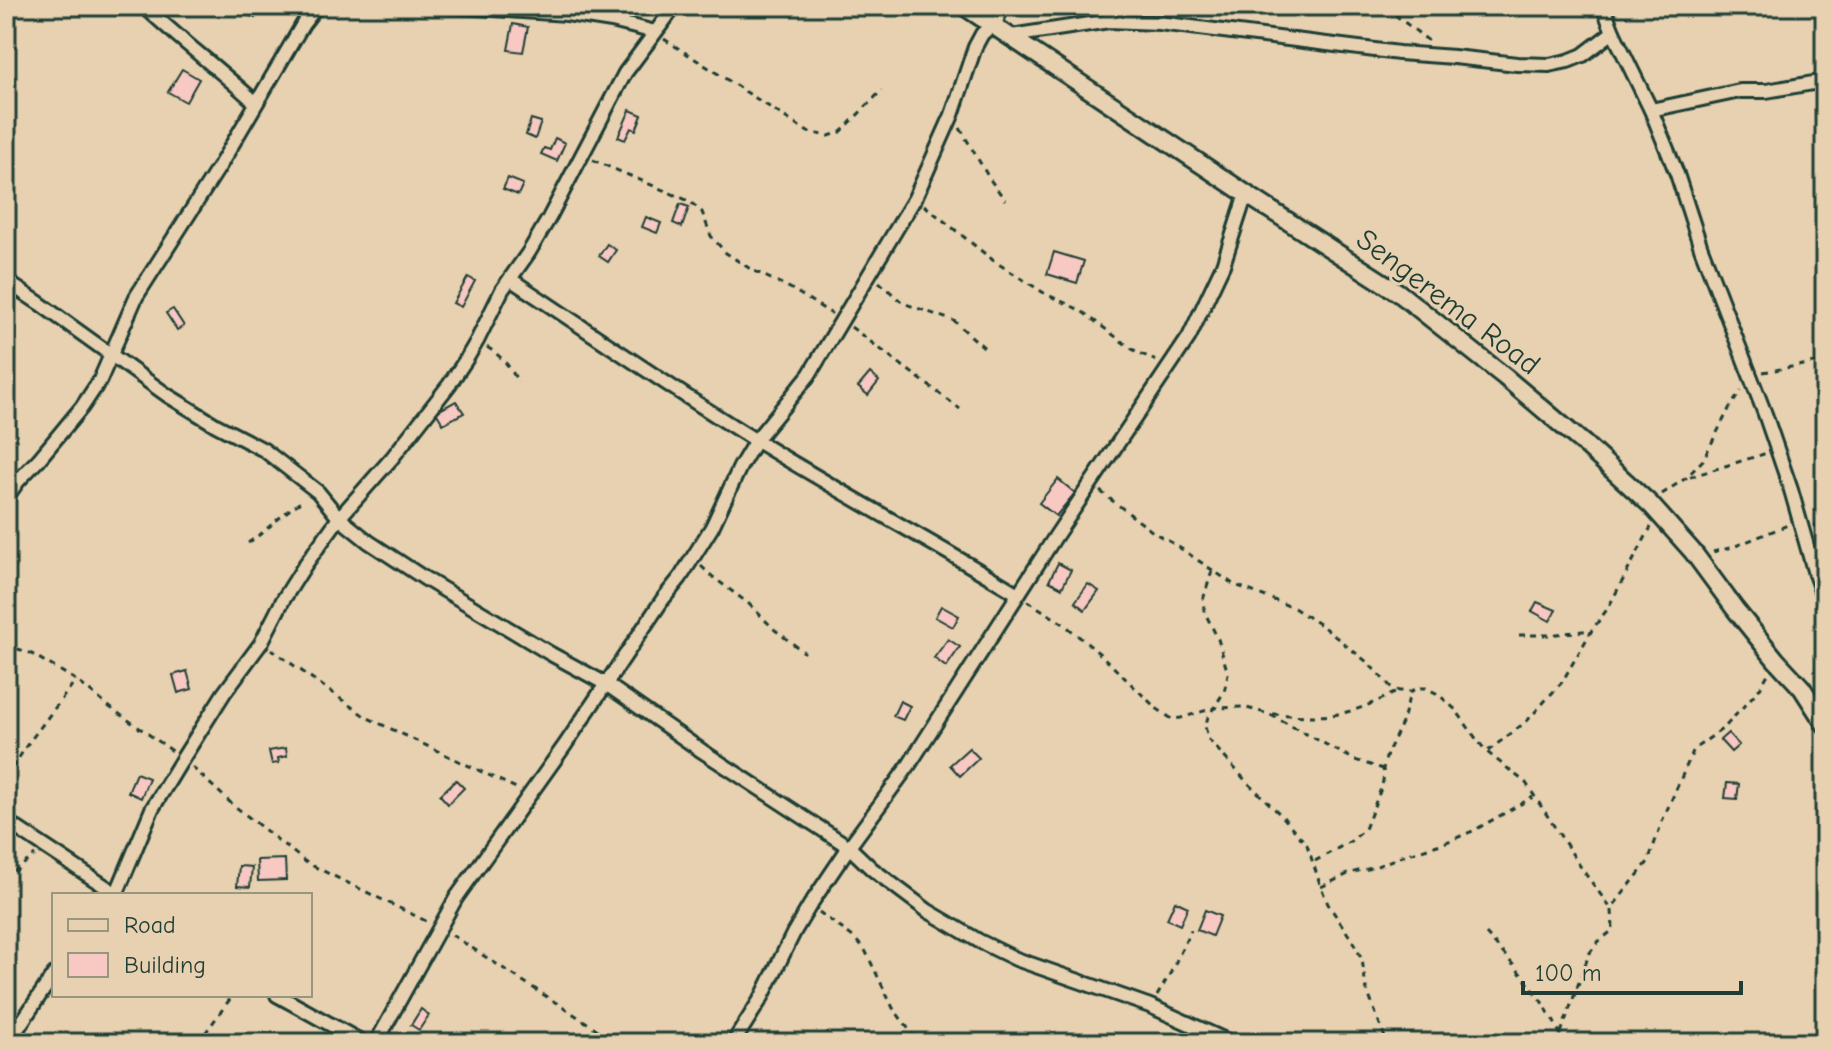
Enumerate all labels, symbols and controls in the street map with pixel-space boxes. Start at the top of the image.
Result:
street label: Sengerema Road [1349,222,1547,382]
legend [52,893,312,997]
text: Road [124,911,176,939]
scale bar [1523,945,1741,995]
text: Building [124,951,206,979]
text: 100 m [1535,959,1602,987]

